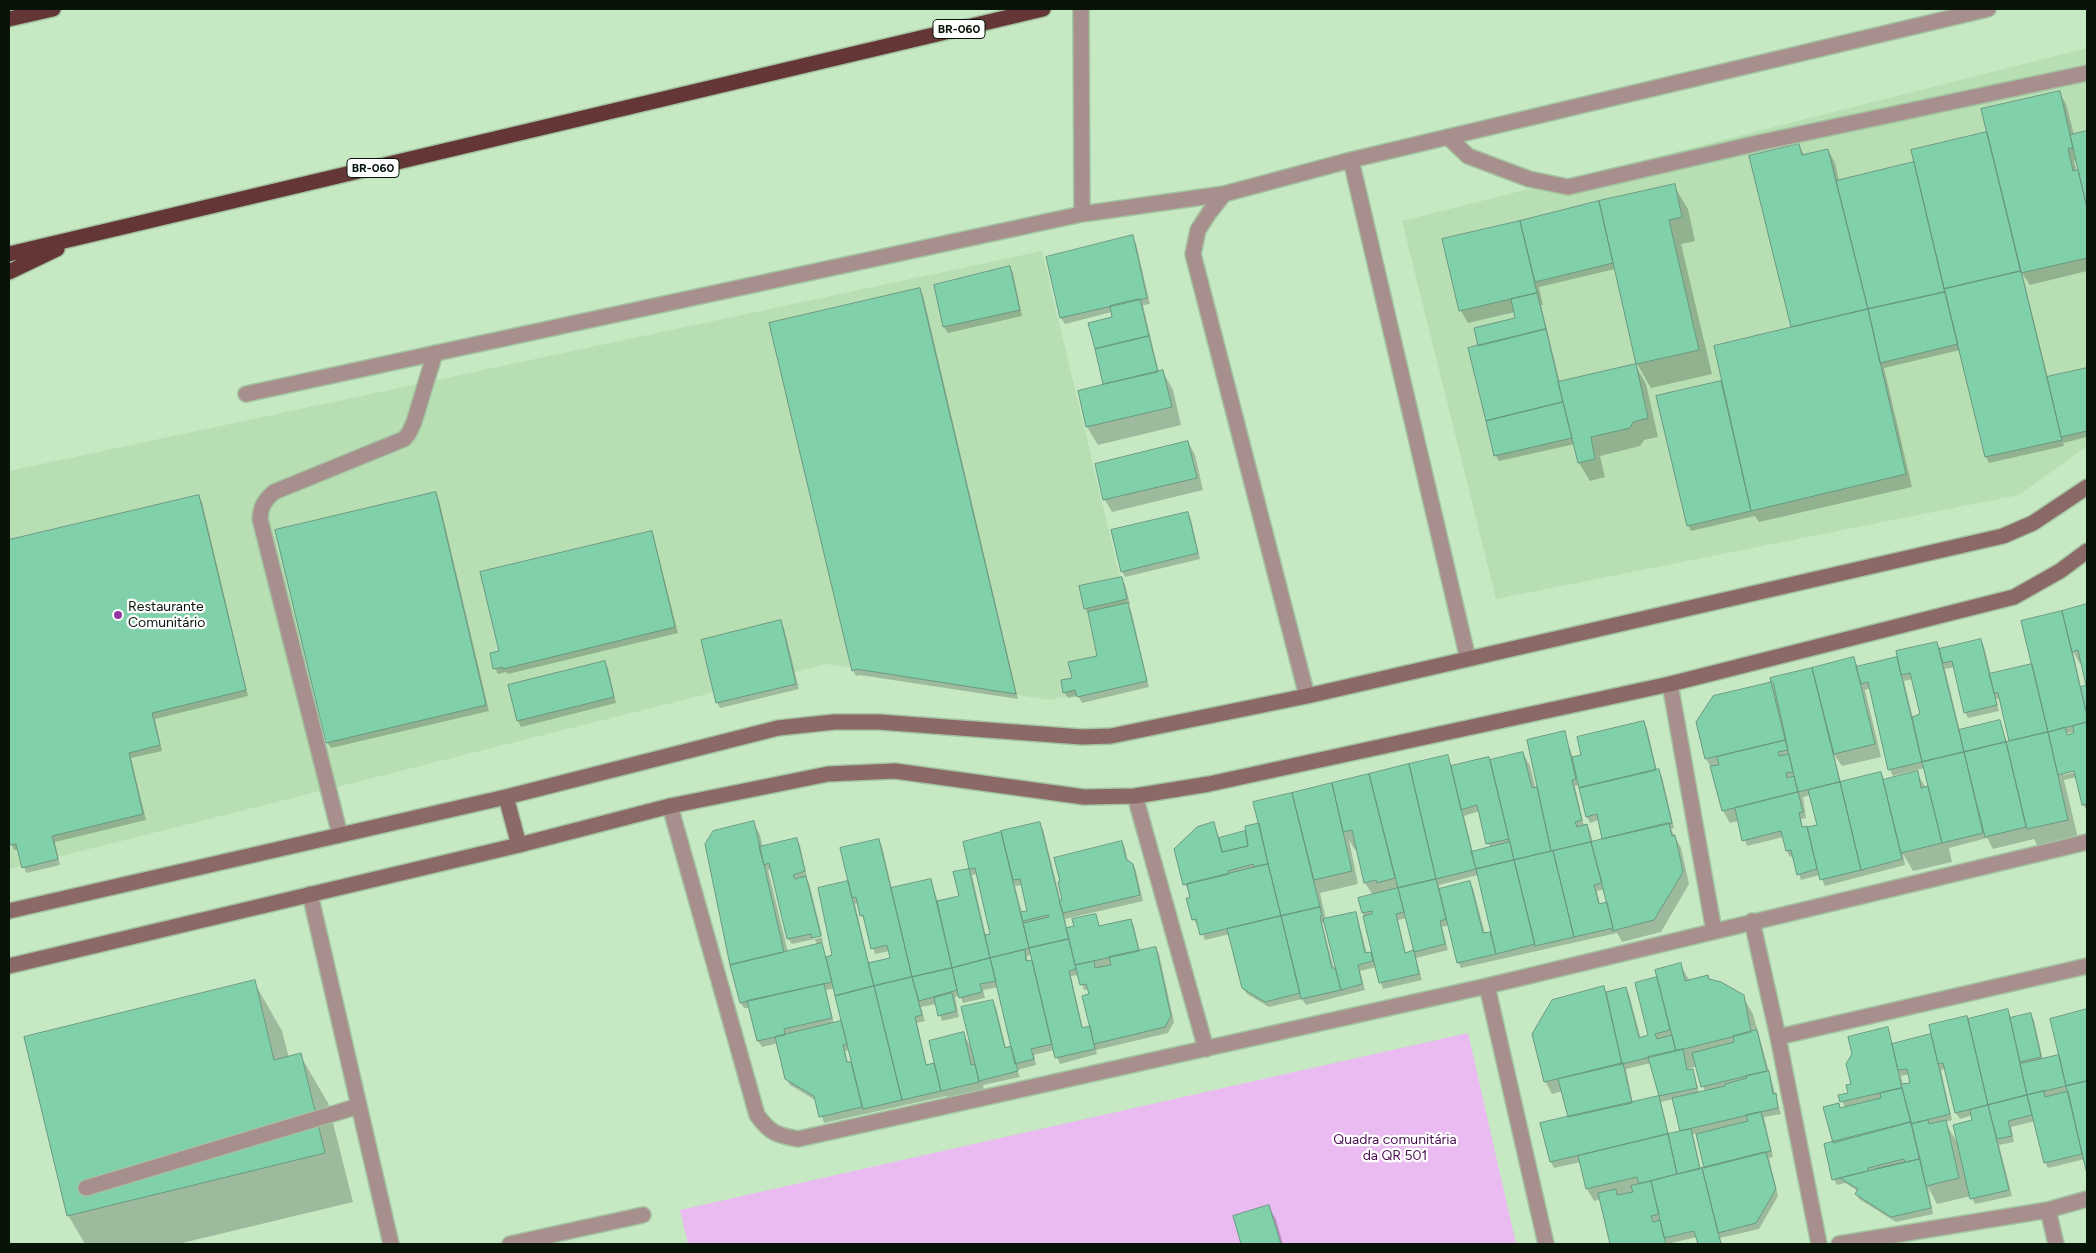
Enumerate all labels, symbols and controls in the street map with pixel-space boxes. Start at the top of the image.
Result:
road number: BR-060 [933,20,985,38]
road number: BR-060 [347,158,399,178]
place label: Restaurante Comunitário [128,599,205,632]
marker: Restaurante Comunitário [112,609,124,621]
park label: Quadra comunitária da QR 501 [1333,1132,1457,1164]

